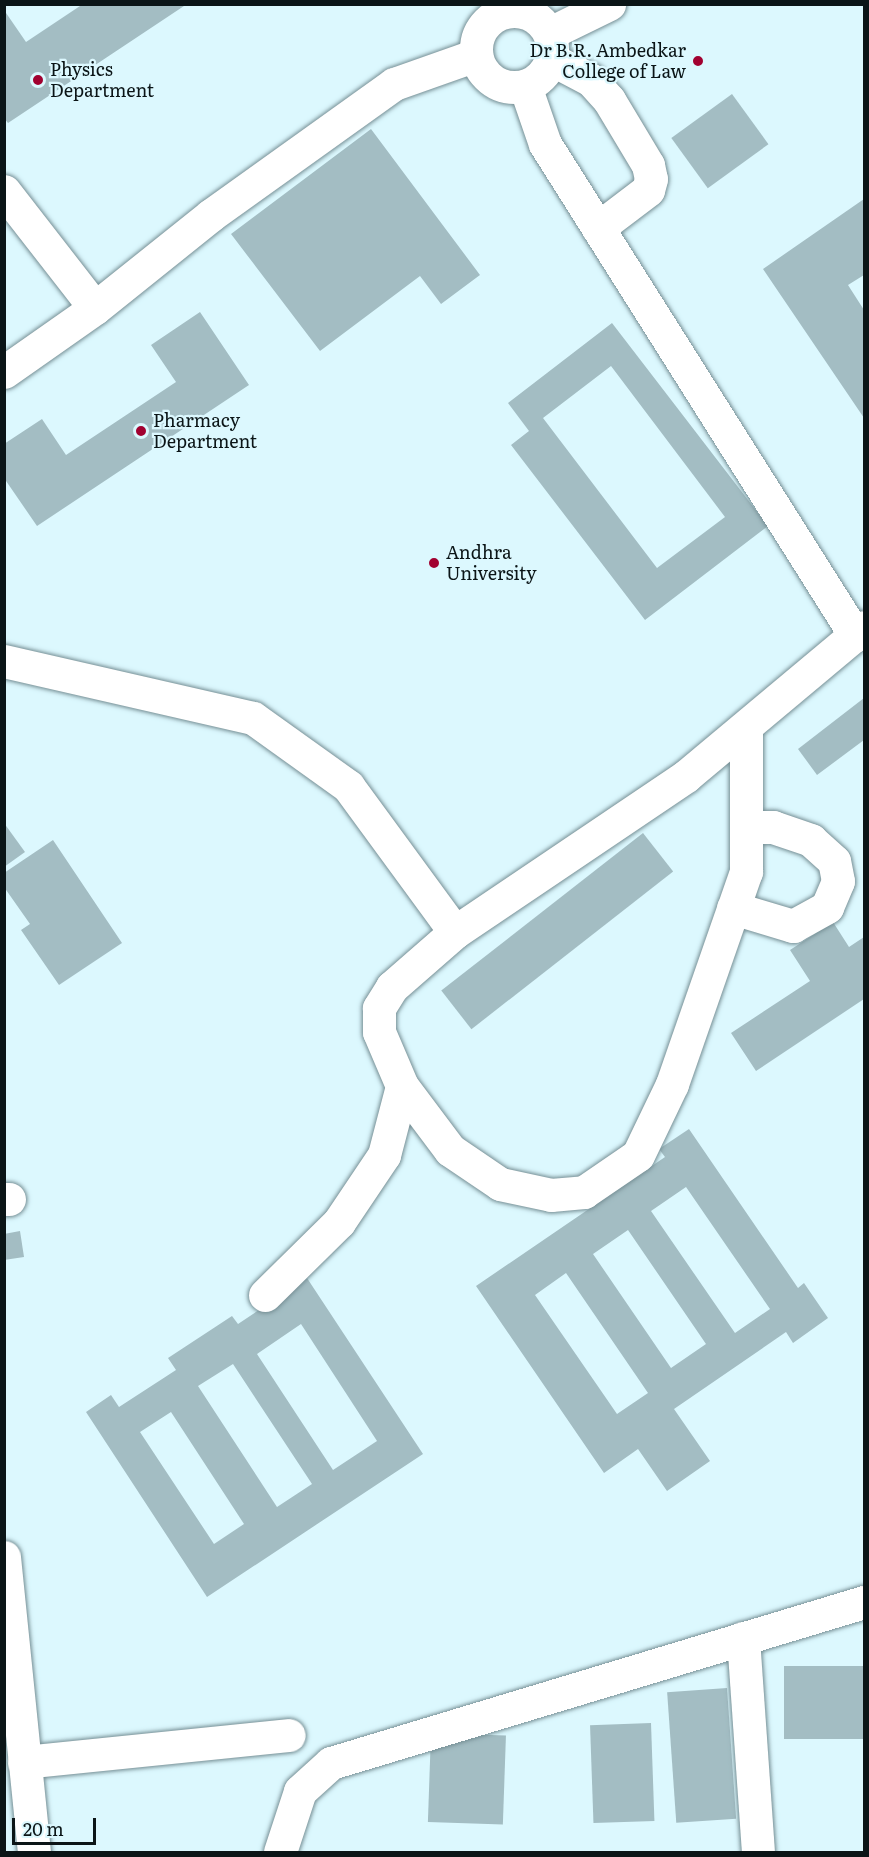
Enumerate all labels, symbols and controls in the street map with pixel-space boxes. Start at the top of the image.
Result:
place label: Dr B.R. Ambedkar College of Law [530,40,686,82]
marker: Dr B.R. Ambedkar College of Law [691,54,705,68]
place label: Physics Department [50,59,154,101]
marker: Physics Department [31,73,45,87]
place label: Pharmacy Department [153,410,257,452]
marker: Pharmacy Department [134,424,148,438]
place label: Andhra University [446,542,537,584]
marker: Andhra University [427,556,441,570]
scale bar [15,1806,99,1844]
text: 20 m [23,1815,64,1842]

